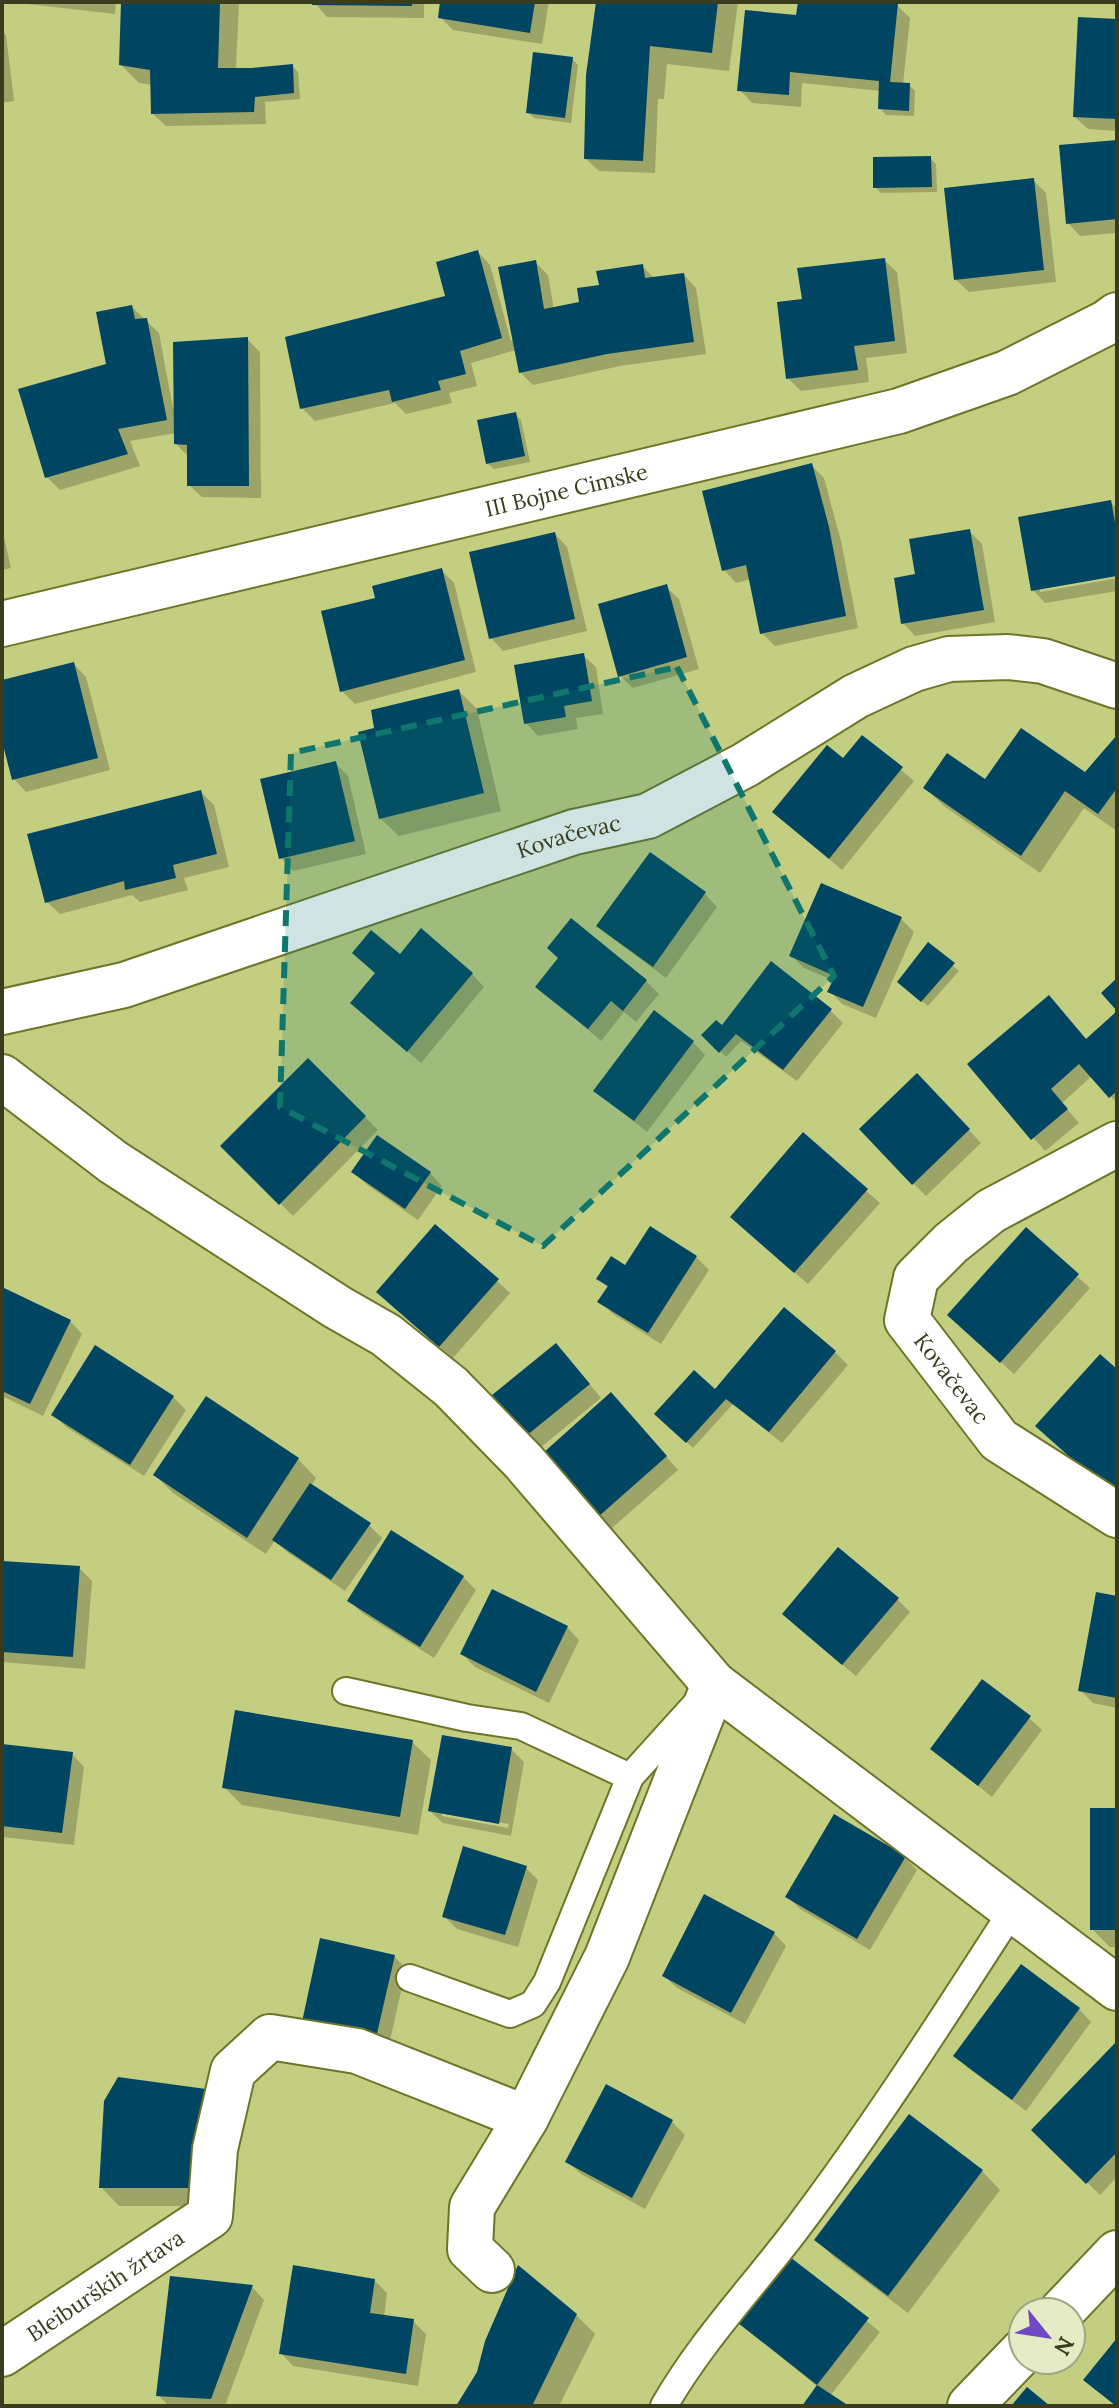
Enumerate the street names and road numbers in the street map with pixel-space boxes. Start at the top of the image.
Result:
street label: III Bojne Cimske [482,457,651,523]
street label: Kovačevac [513,808,623,865]
street label: Kovačevac [908,1327,995,1429]
street label: Bleiburških žrtava [21,2223,189,2348]

